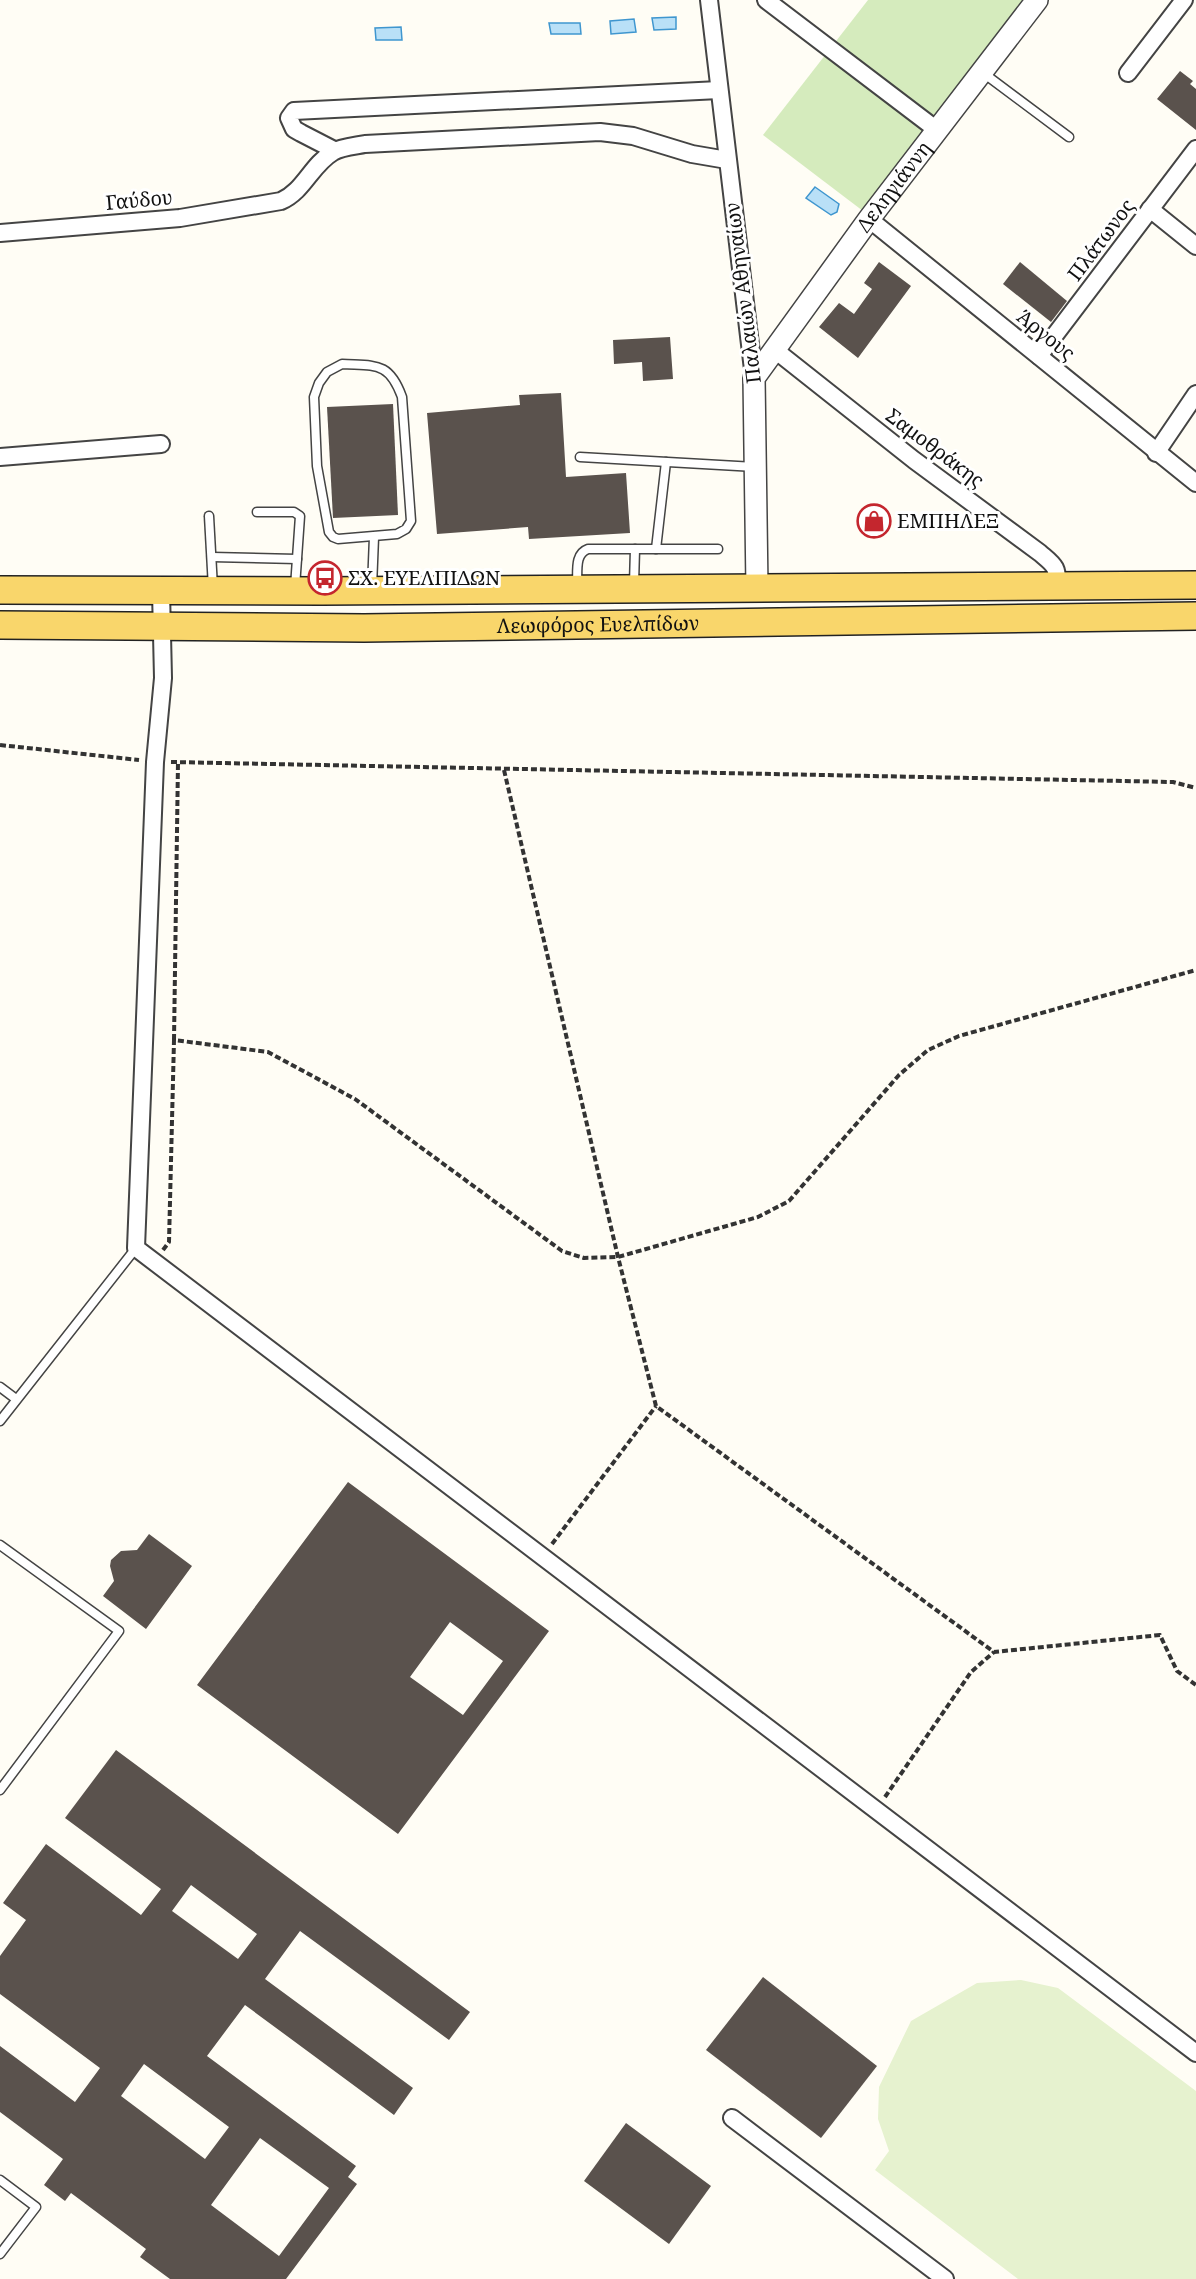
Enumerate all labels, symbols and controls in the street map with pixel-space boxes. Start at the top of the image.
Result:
street label: Δεληγιάννη [850,135,937,237]
street label: Γαύδου [104,183,174,216]
street label: Πλάτωνος [1061,193,1140,286]
street label: Παλαιών Αθηναίων [718,201,767,385]
street label: Άργους [1012,303,1081,366]
street label: Σαμοθράκης [881,402,990,493]
shop icon: ΕΜΠΗΛΕΞ [856,503,892,539]
place label: ΕΜΠΗΛΕΞ [897,507,999,534]
bus stop icon: ΣΧ. ΕΥΕΛΠΙΔΩΝ [307,560,343,596]
place label: ΣΧ. ΕΥΕΛΠΙΔΩΝ [348,564,500,591]
street label: Λεωφόρος Ευελπίδων [496,609,699,639]

